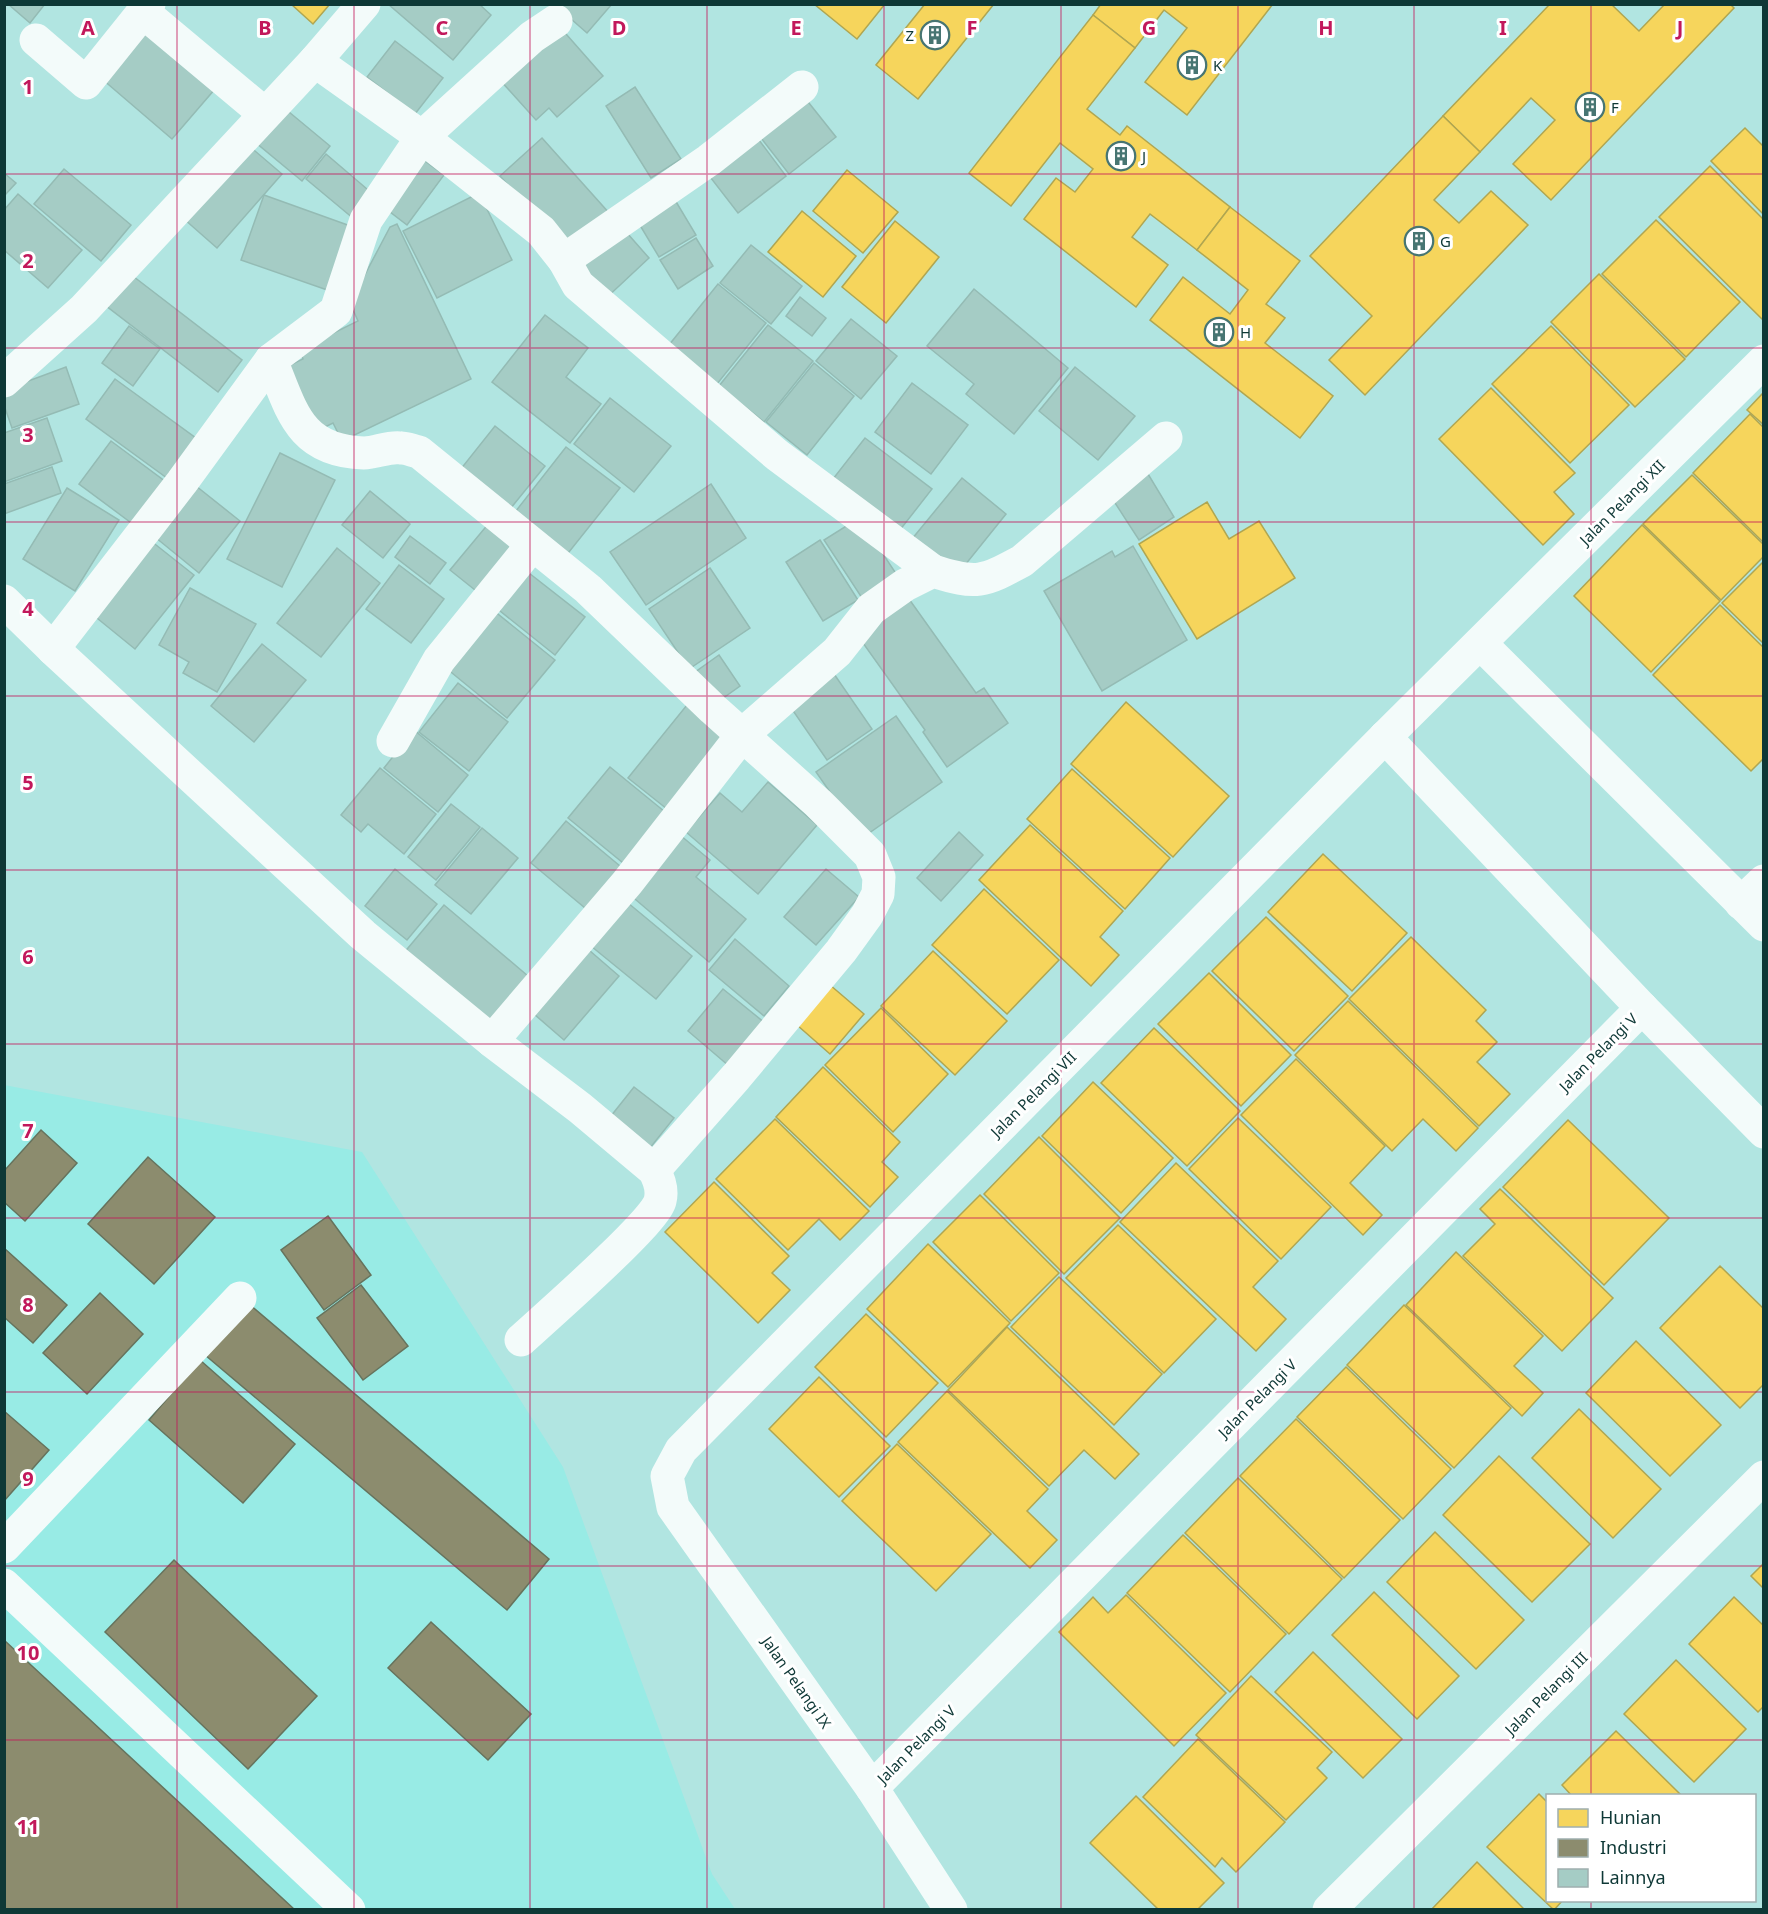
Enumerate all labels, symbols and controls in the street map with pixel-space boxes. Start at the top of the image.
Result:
text: A [81,14,95,41]
text: B [258,14,272,41]
text: C [436,14,449,41]
text: D [612,14,626,41]
text: E [790,14,802,41]
text: F [967,14,977,41]
text: G [1142,14,1156,41]
text: H [1318,14,1334,41]
text: I [1499,14,1507,41]
text: J [1675,14,1683,41]
building icon: Z [919,19,951,51]
place label: Z [905,25,914,45]
building icon: K [1176,49,1208,81]
place label: K [1213,55,1223,75]
text: 1 [22,73,34,100]
building icon: F [1574,91,1606,123]
place label: F [1611,97,1619,117]
building icon: J [1105,140,1137,172]
place label: J [1140,146,1146,166]
building icon: G [1403,225,1435,257]
place label: G [1440,231,1451,251]
text: 2 [22,247,34,274]
building icon: H [1203,316,1235,348]
place label: H [1240,322,1251,342]
text: 3 [22,421,34,448]
street label: Jalan Pelangi XII [1574,455,1669,550]
text: 4 [22,595,34,622]
text: 5 [22,769,34,796]
text: 6 [22,943,34,970]
street label: Jalan Pelangi V [1553,1008,1642,1097]
street label: Jalan Pelangi VII [984,1047,1080,1143]
text: 7 [22,1117,34,1144]
text: 8 [22,1291,34,1318]
street label: Jalan Pelangi V [1212,1354,1301,1443]
text: 9 [22,1465,34,1492]
street label: Jalan Pelangi IX [757,1630,836,1732]
text: 10 [17,1639,39,1666]
street label: Jalan Pelangi III [1499,1647,1592,1740]
street label: Jalan Pelangi V [871,1700,960,1789]
legend [1546,1794,1756,1902]
text: Hunian [1600,1805,1661,1829]
text: 11 [17,1813,39,1840]
text: Industri [1600,1835,1667,1859]
text: Lainnya [1600,1865,1666,1889]

